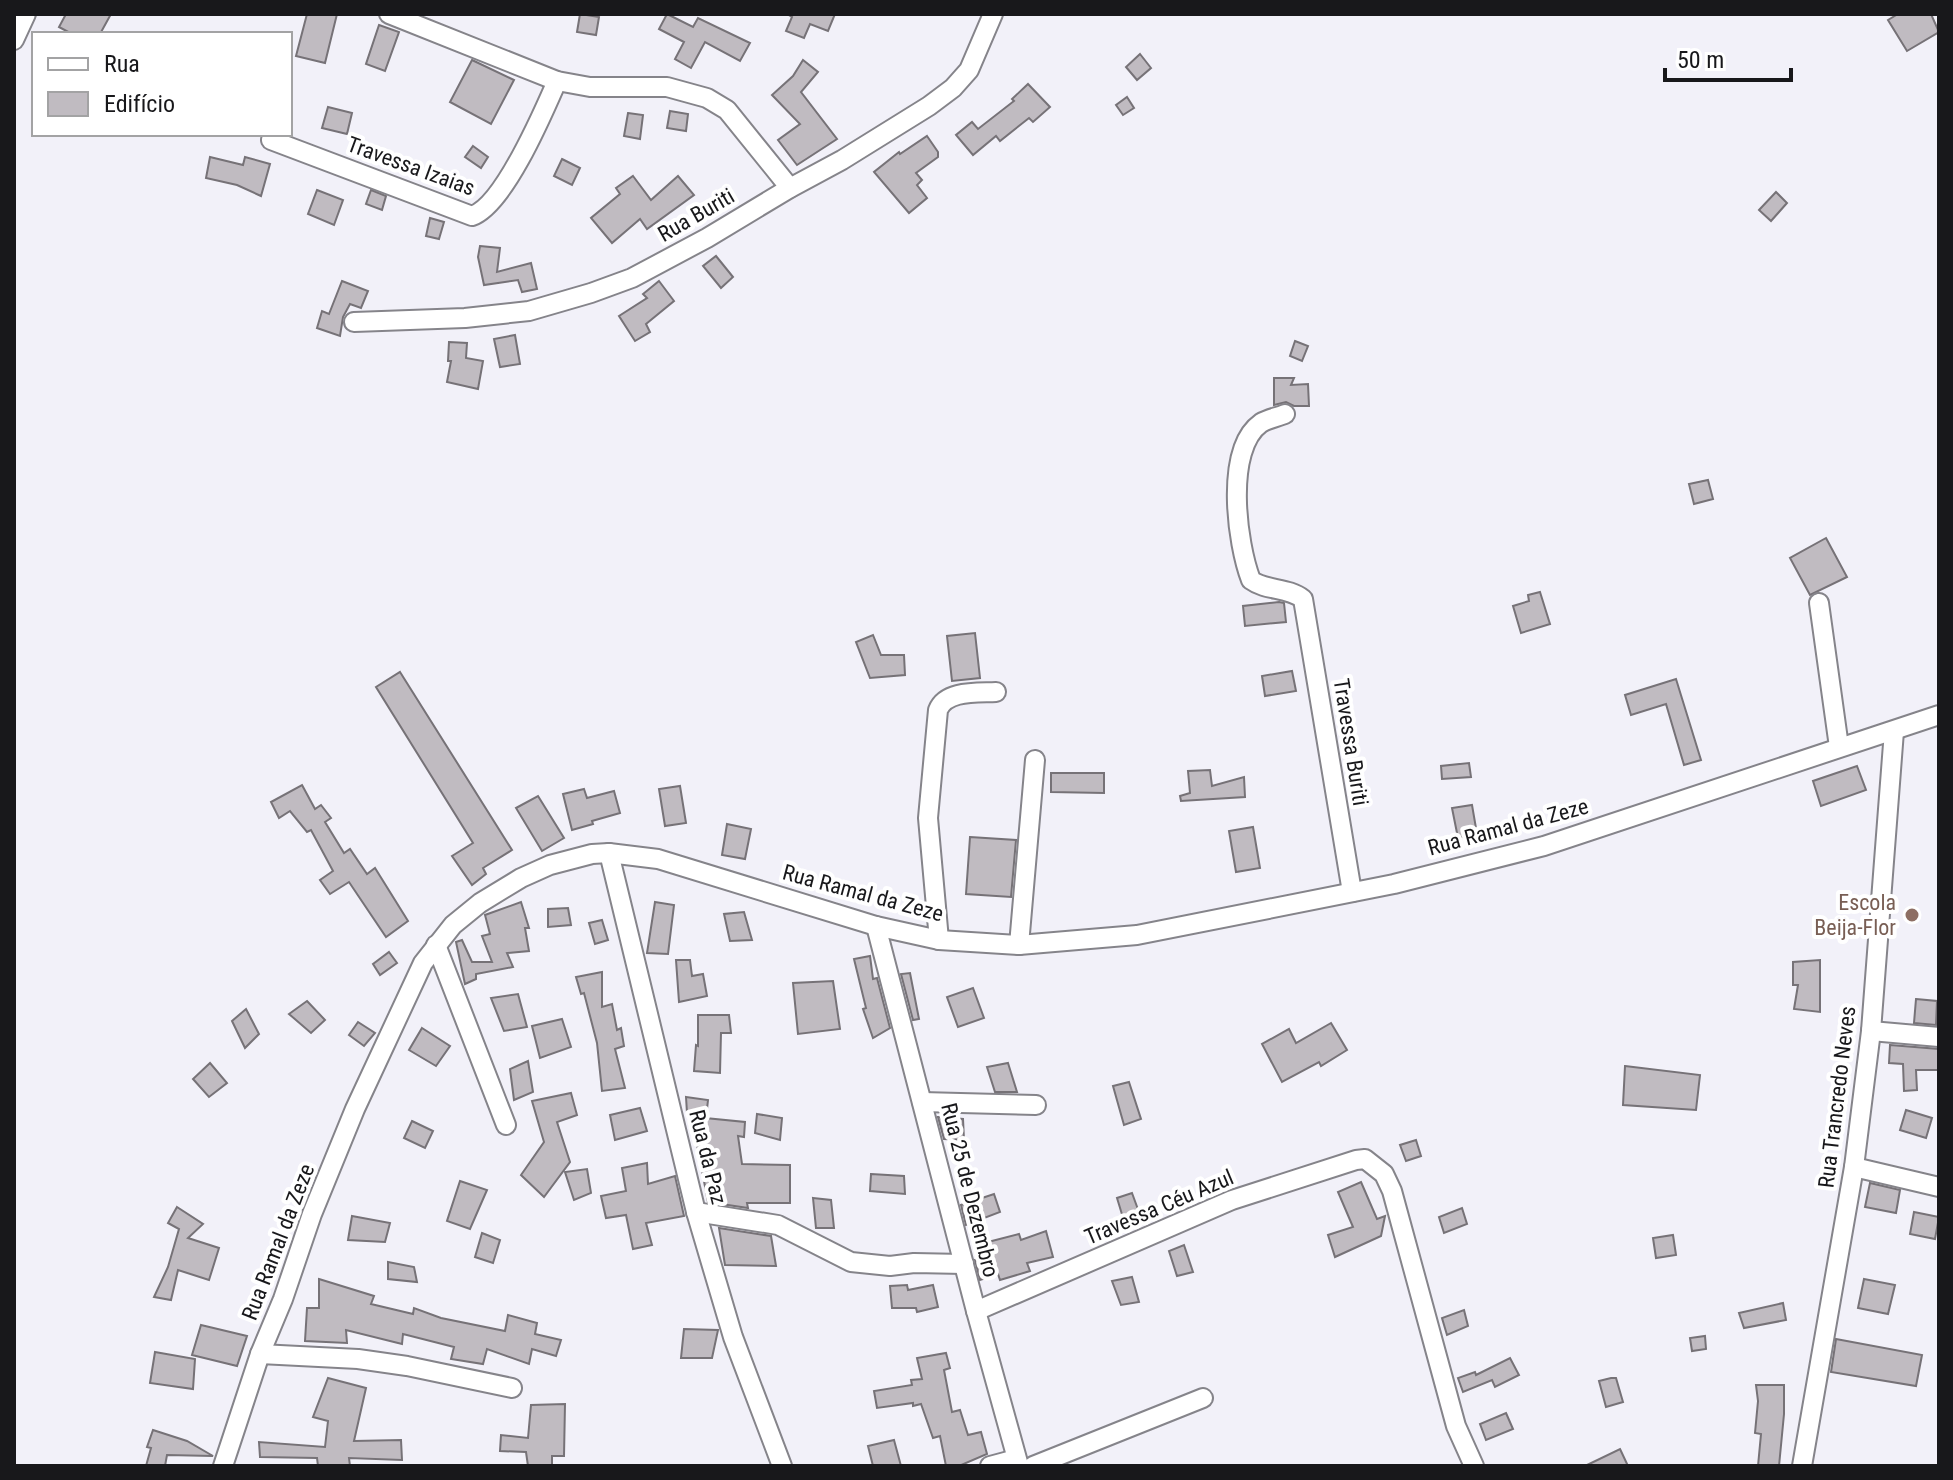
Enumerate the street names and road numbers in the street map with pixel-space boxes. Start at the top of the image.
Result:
street label: Travessa Izaias [344,131,478,201]
street label: Rua Buriti [653,183,739,247]
street label: Travessa Buriti [1329,677,1373,807]
street label: Rua Ramal da Zeze [1425,794,1591,860]
street label: Rua Ramal da Zeze [780,860,946,926]
street label: Rua Trancredo Neves [1813,1005,1861,1189]
street label: Rua 25 de Dezembro [936,1100,1004,1280]
street label: Rua da Paz [684,1107,732,1207]
street label: Rua Ramal da Zeze [237,1160,319,1324]
street label: Travessa Céu Azul [1081,1164,1237,1250]

